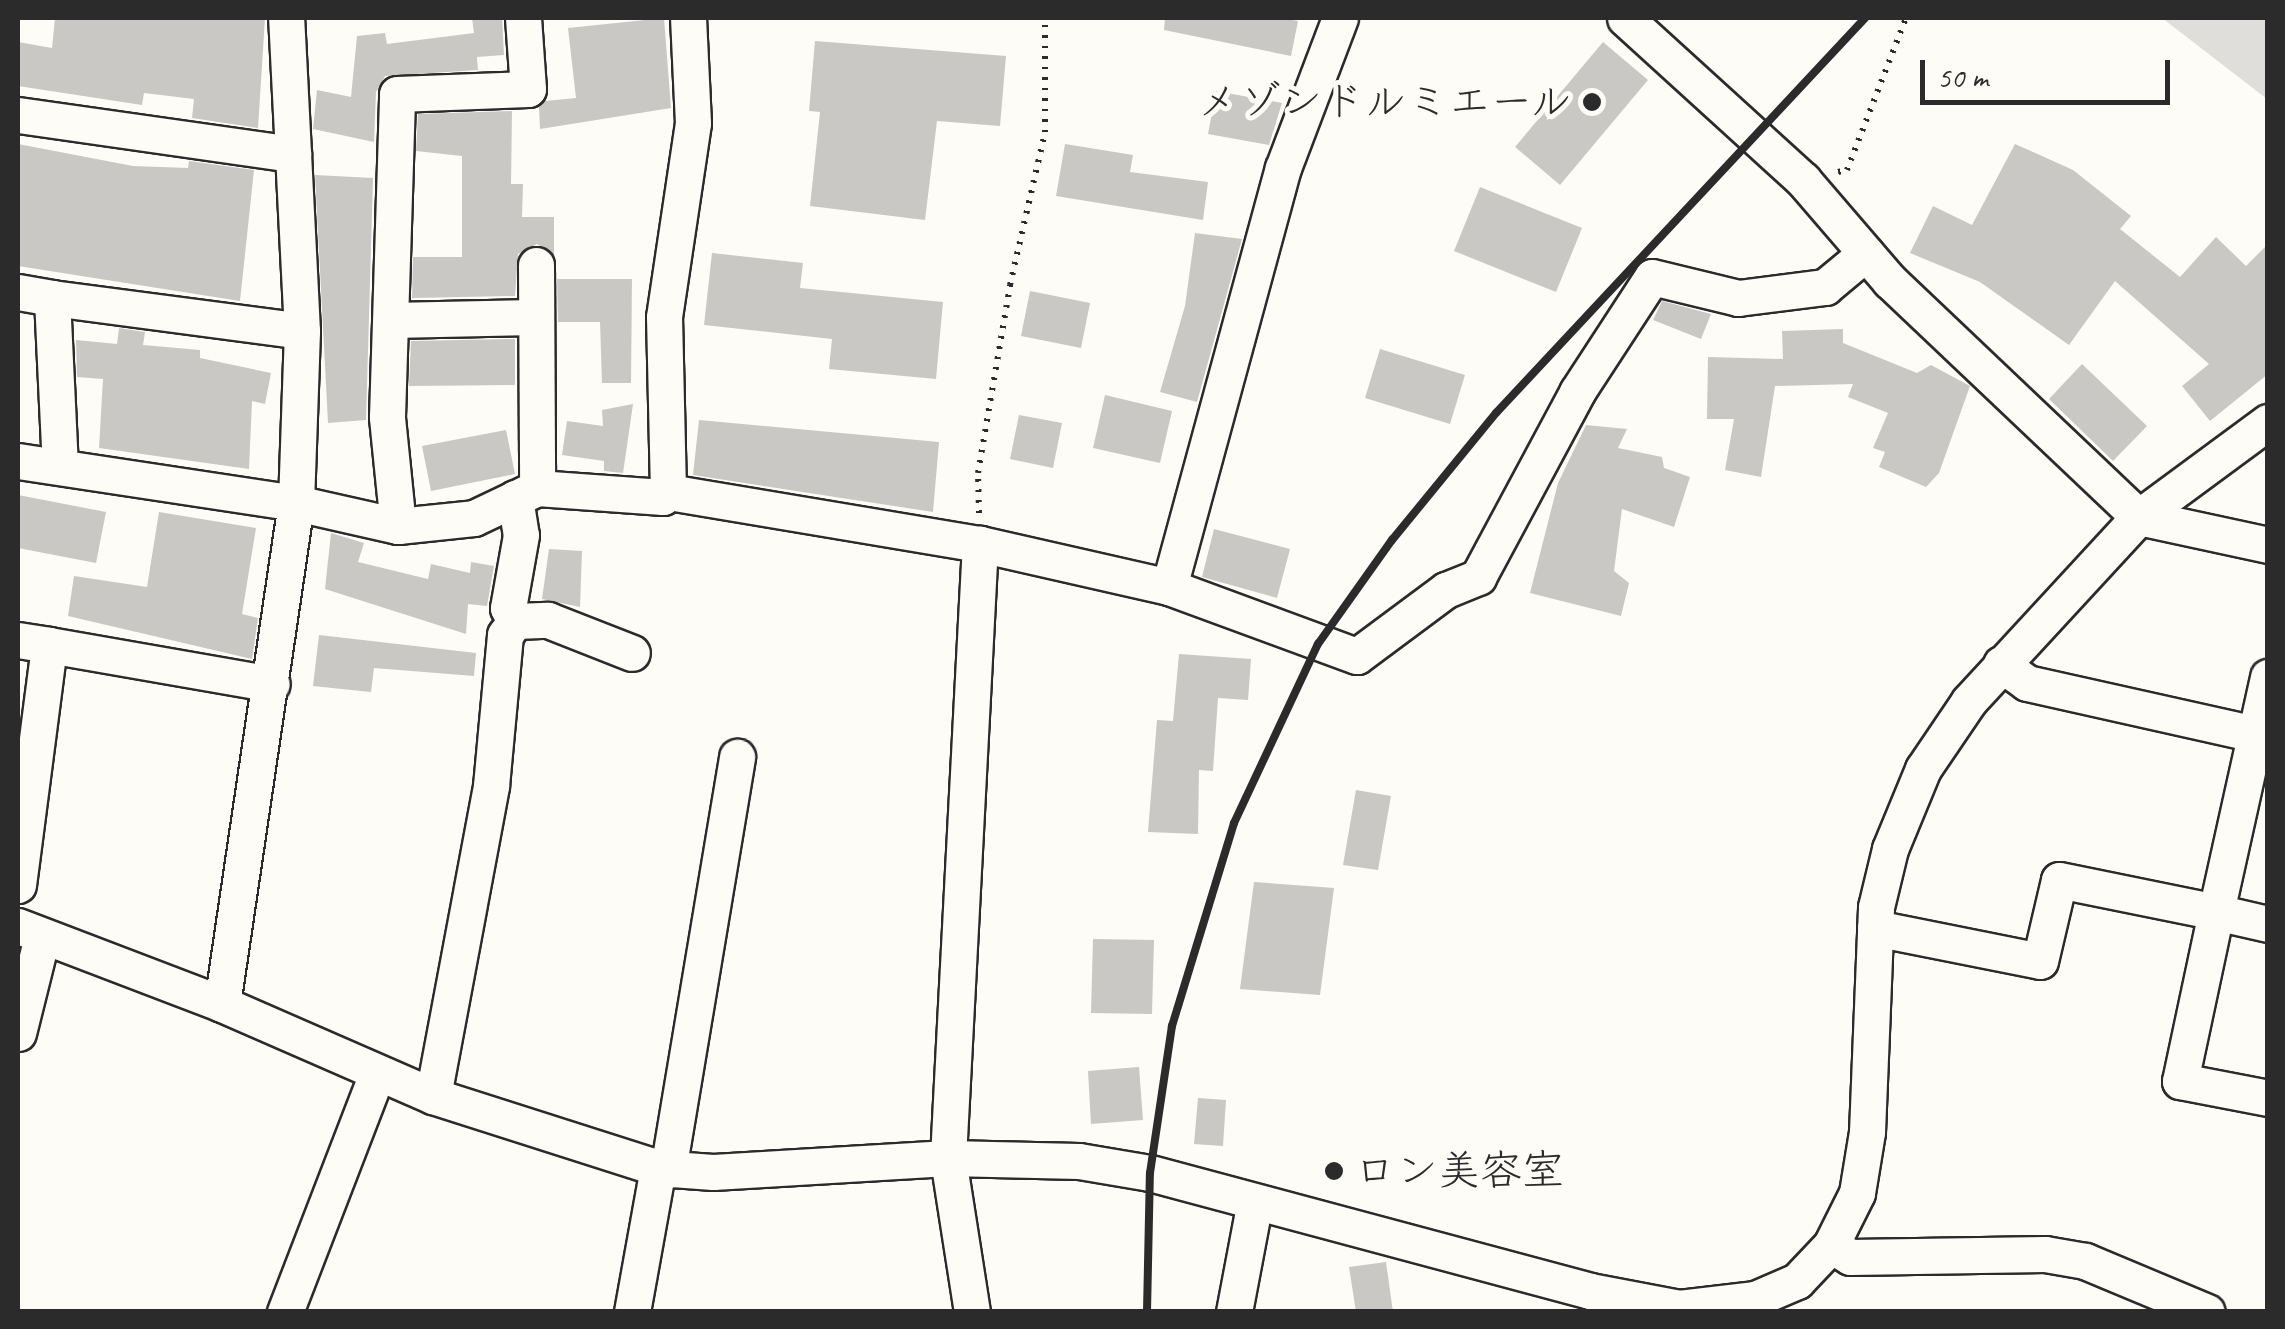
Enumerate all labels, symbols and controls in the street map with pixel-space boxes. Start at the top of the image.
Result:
scale bar [1925,40,2175,102]
text: 50 m [1937,58,1988,96]
place label: メゾンドルミエール [1194,77,1572,127]
marker: メゾンドルミエール [1581,91,1603,113]
place label: ロン美容室 [1354,1146,1564,1196]
marker: ロン美容室 [1323,1160,1345,1182]

